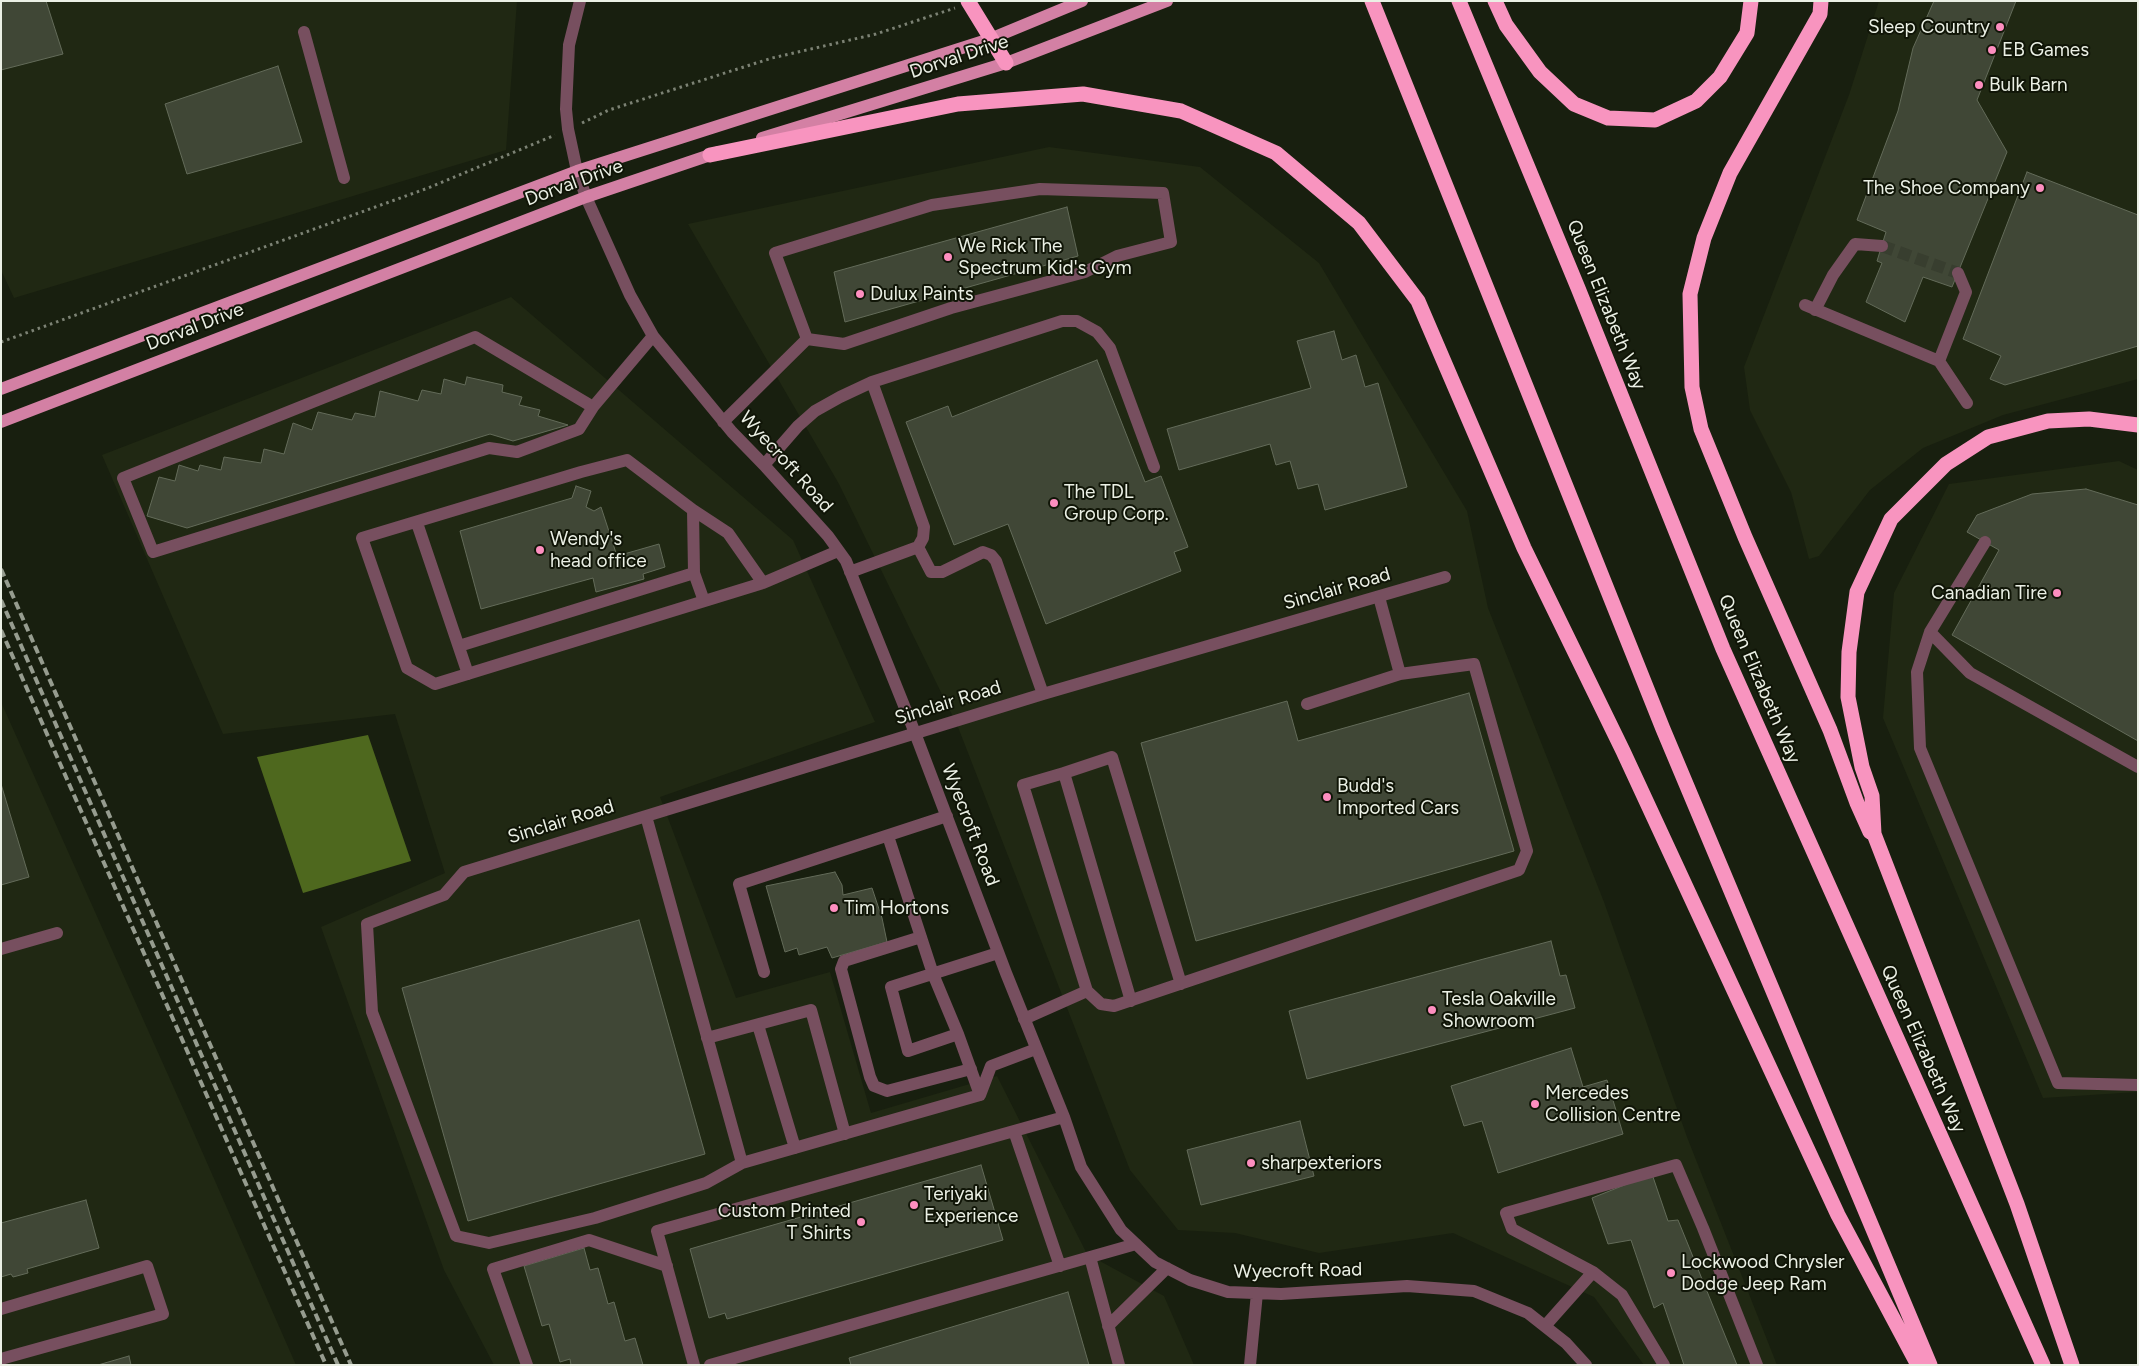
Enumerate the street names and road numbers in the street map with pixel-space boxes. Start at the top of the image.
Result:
street label: Dorval Drive [907,30,1011,84]
street label: Dorval Drive [522,155,626,211]
street label: Queen Elizabeth Way [1561,217,1651,393]
street label: Dorval Drive [143,298,247,356]
street label: Wyecroft Road [734,407,838,517]
street label: Sinclair Road [1281,563,1393,615]
street label: Queen Elizabeth Way [1713,591,1805,767]
street label: Sinclair Road [892,676,1004,730]
street label: Wyecroft Road [936,761,1004,889]
street label: Sinclair Road [505,795,617,849]
street label: Queen Elizabeth Way [1876,962,1970,1136]
street label: Wyecroft Road [1233,1258,1363,1284]

